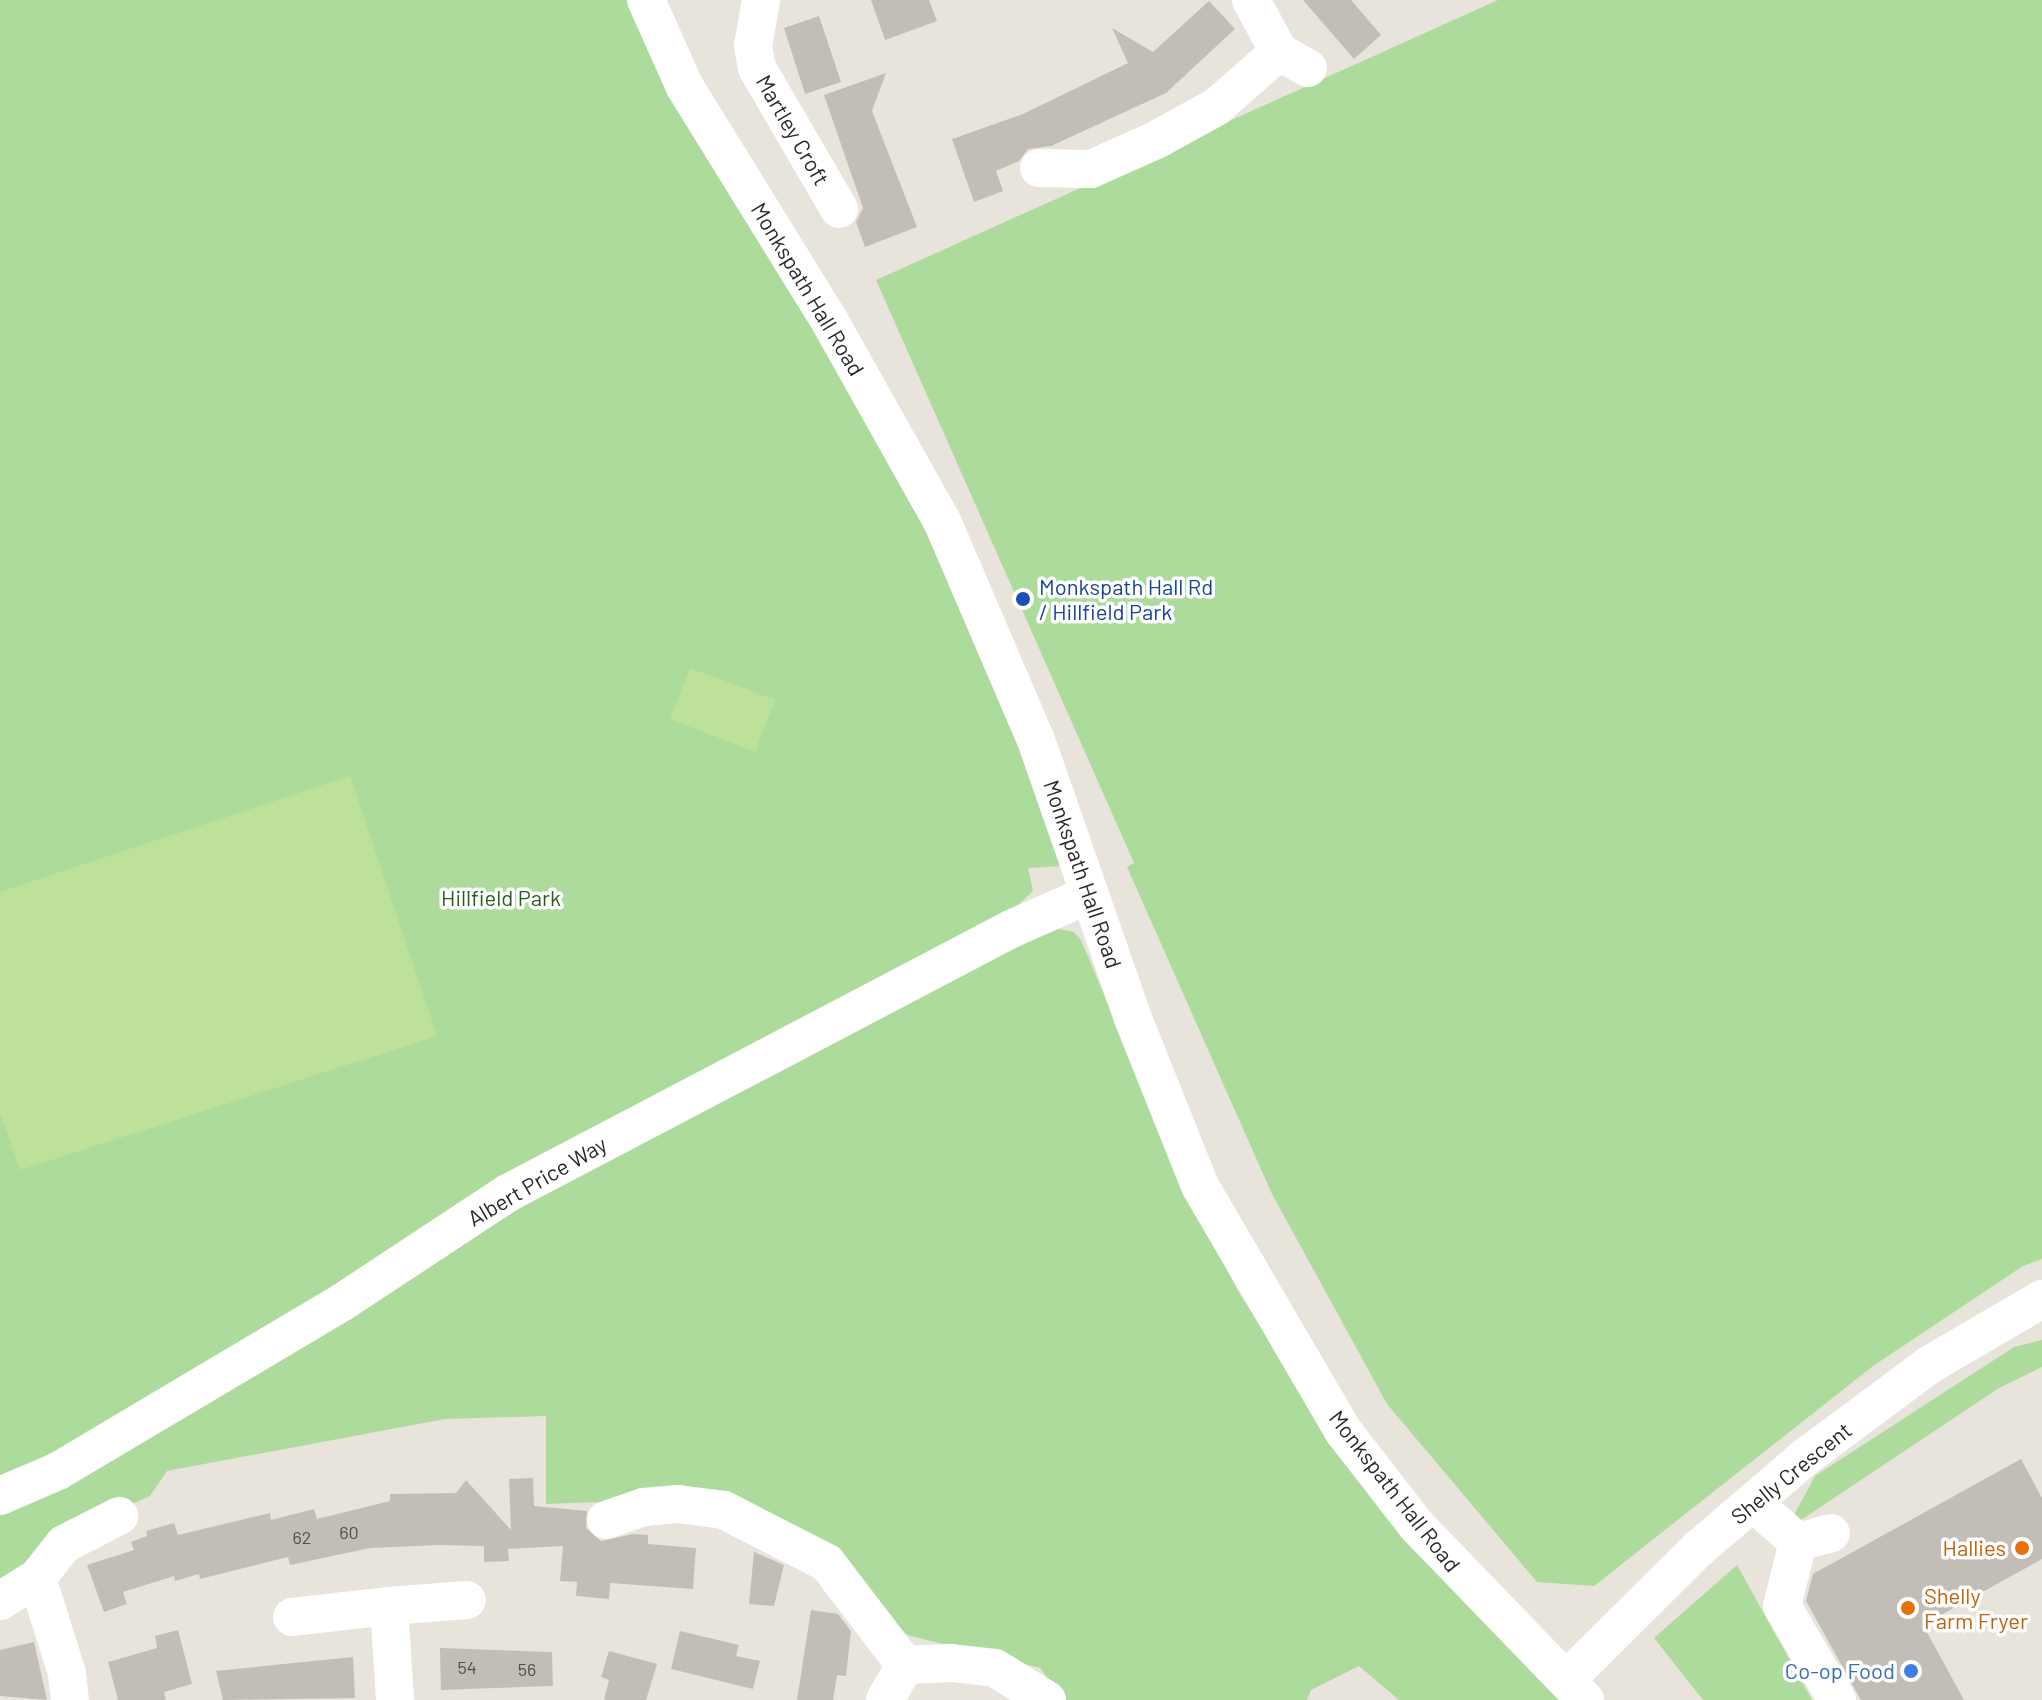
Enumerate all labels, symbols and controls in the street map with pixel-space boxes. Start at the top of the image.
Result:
street label: Martley Croft [751,70,835,190]
street label: Monkspath Hall Road [746,198,870,380]
place label: Monkspath Hall Rd / Hillfield Park [1039,573,1213,624]
marker: Monkspath Hall Rd / Hillfield Park [1014,590,1032,608]
street label: Monkspath Hall Road [1038,776,1128,972]
park label: Hillfield Park [441,885,561,911]
street label: Albert Price Way [463,1130,611,1232]
street label: Monkspath Hall Road [1324,1405,1466,1577]
street label: Shelly Crescent [1725,1416,1857,1530]
house number: 60 [339,1521,359,1543]
house number: 62 [293,1526,311,1548]
place label: Hallies [1943,1535,2006,1561]
marker: Hallies [2013,1539,2031,1557]
place label: Shelly Farm Fryer [1924,1582,2028,1634]
marker: Shelly Farm Fryer [1899,1599,1917,1617]
house number: 54 [457,1656,477,1678]
house number: 56 [518,1658,536,1680]
place label: Co-op Food [1785,1658,1895,1684]
marker: Co-op Food [1902,1662,1920,1680]

